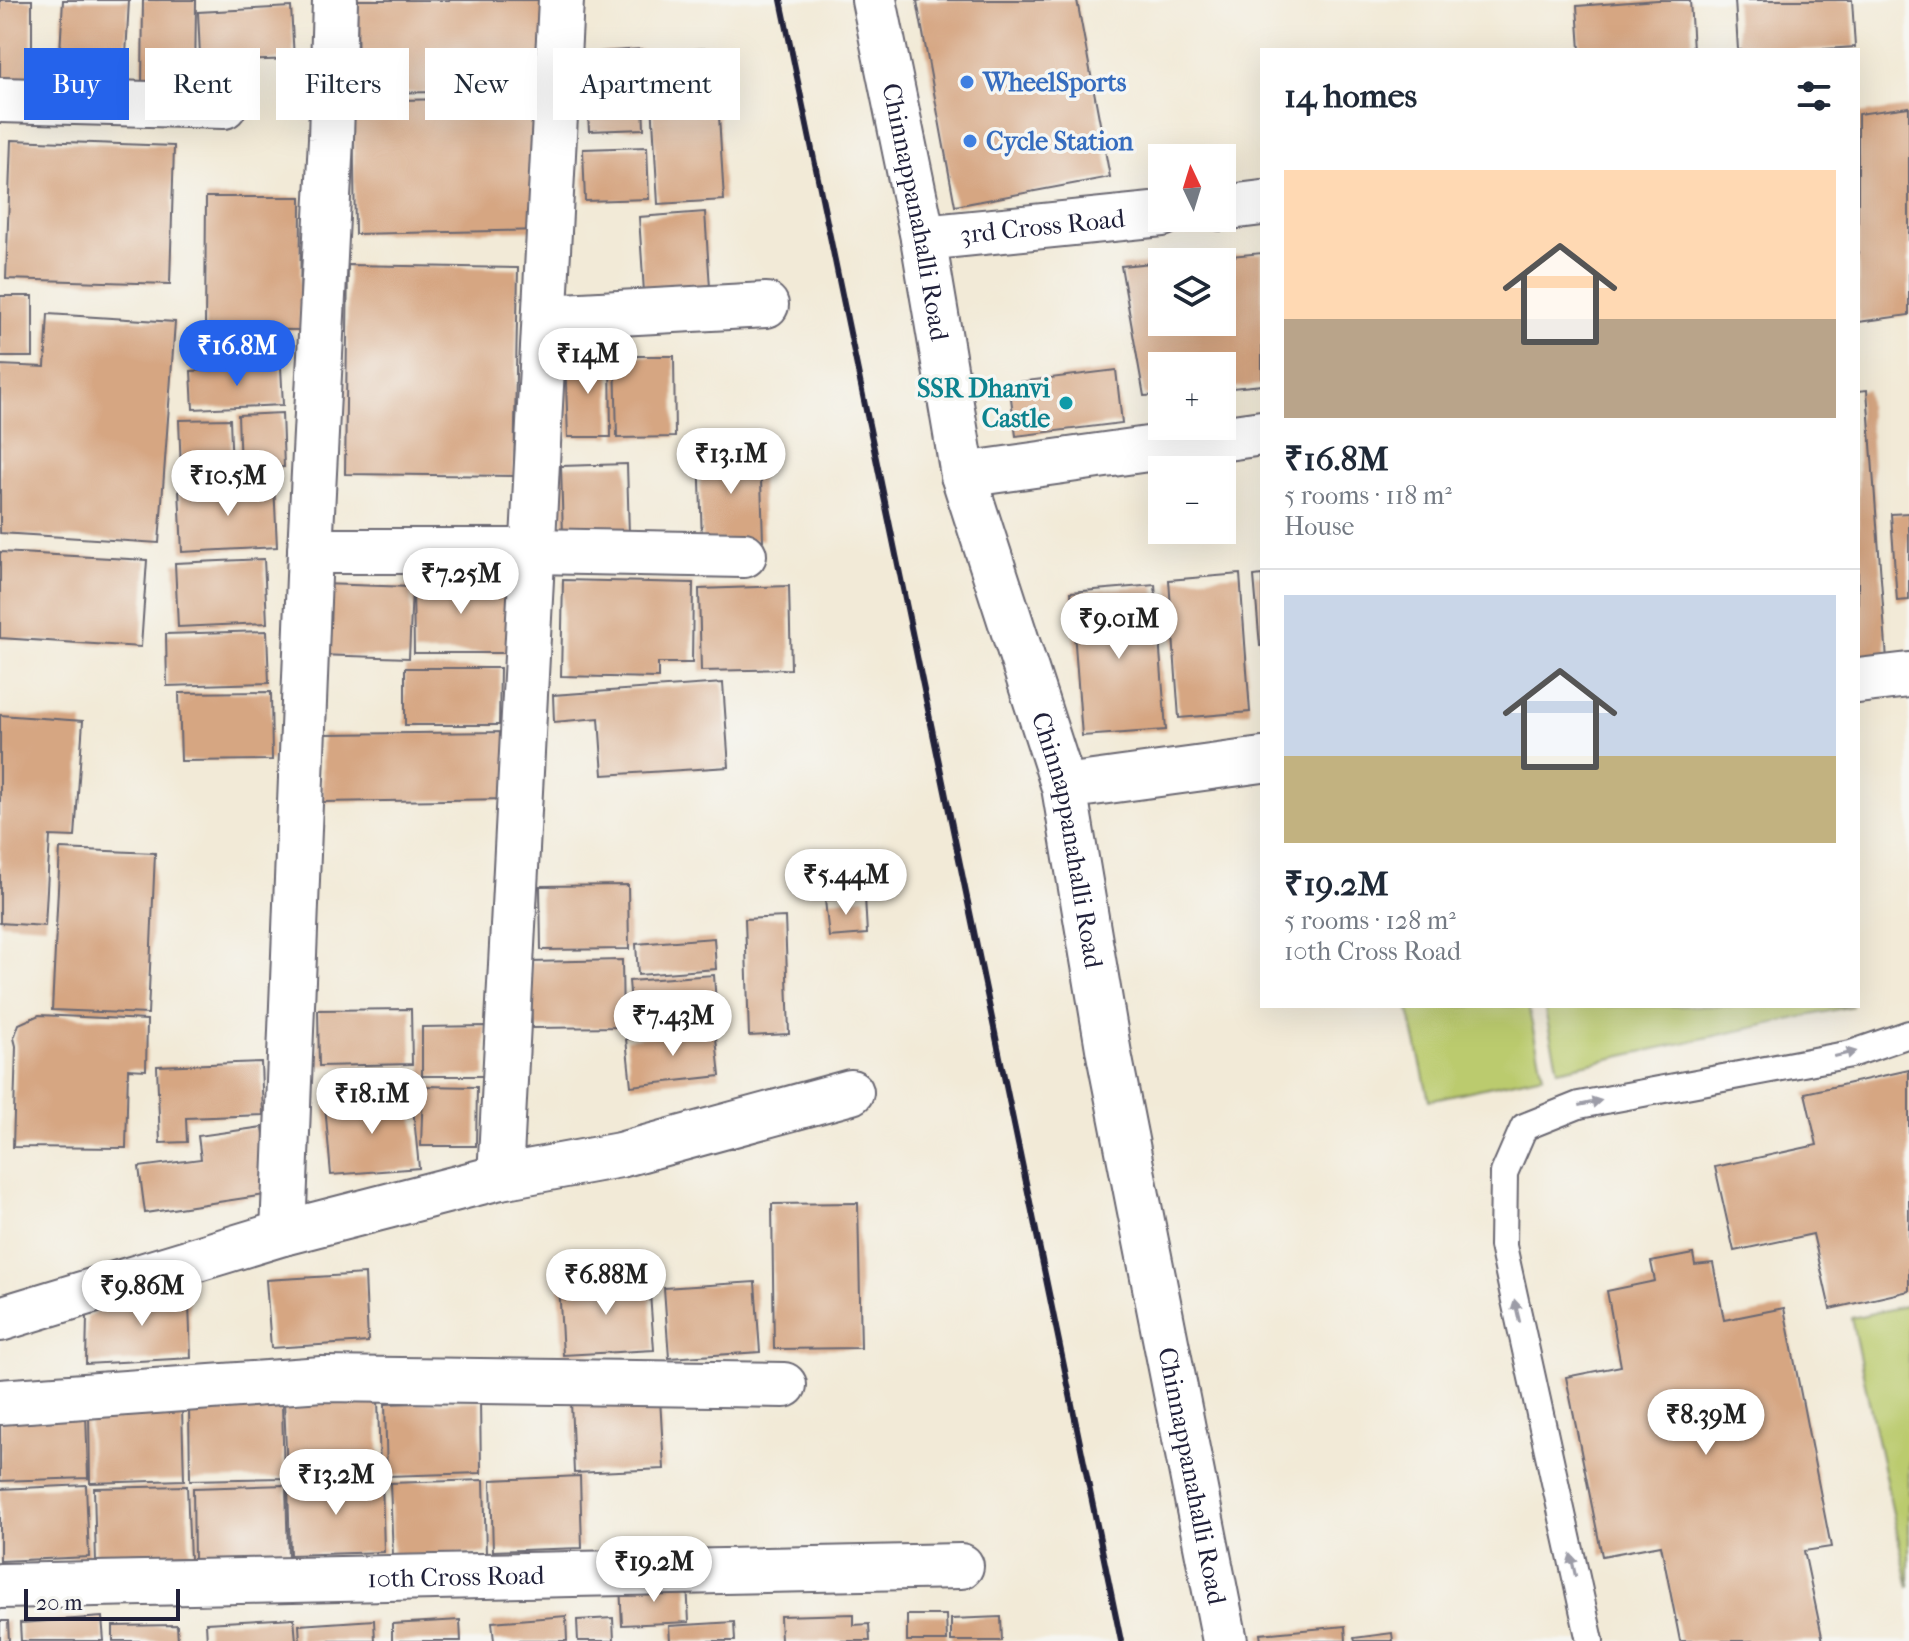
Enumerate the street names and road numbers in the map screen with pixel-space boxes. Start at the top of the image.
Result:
street label: Chinnappanahalli Road [876,80,955,344]
street label: 3rd Cross Road [959,203,1127,250]
street label: Chinnappanahalli Road [1025,708,1109,971]
street label: Chinnappanahalli Road [1151,1345,1233,1608]
street label: 10th Cross Road [367,1560,546,1594]

